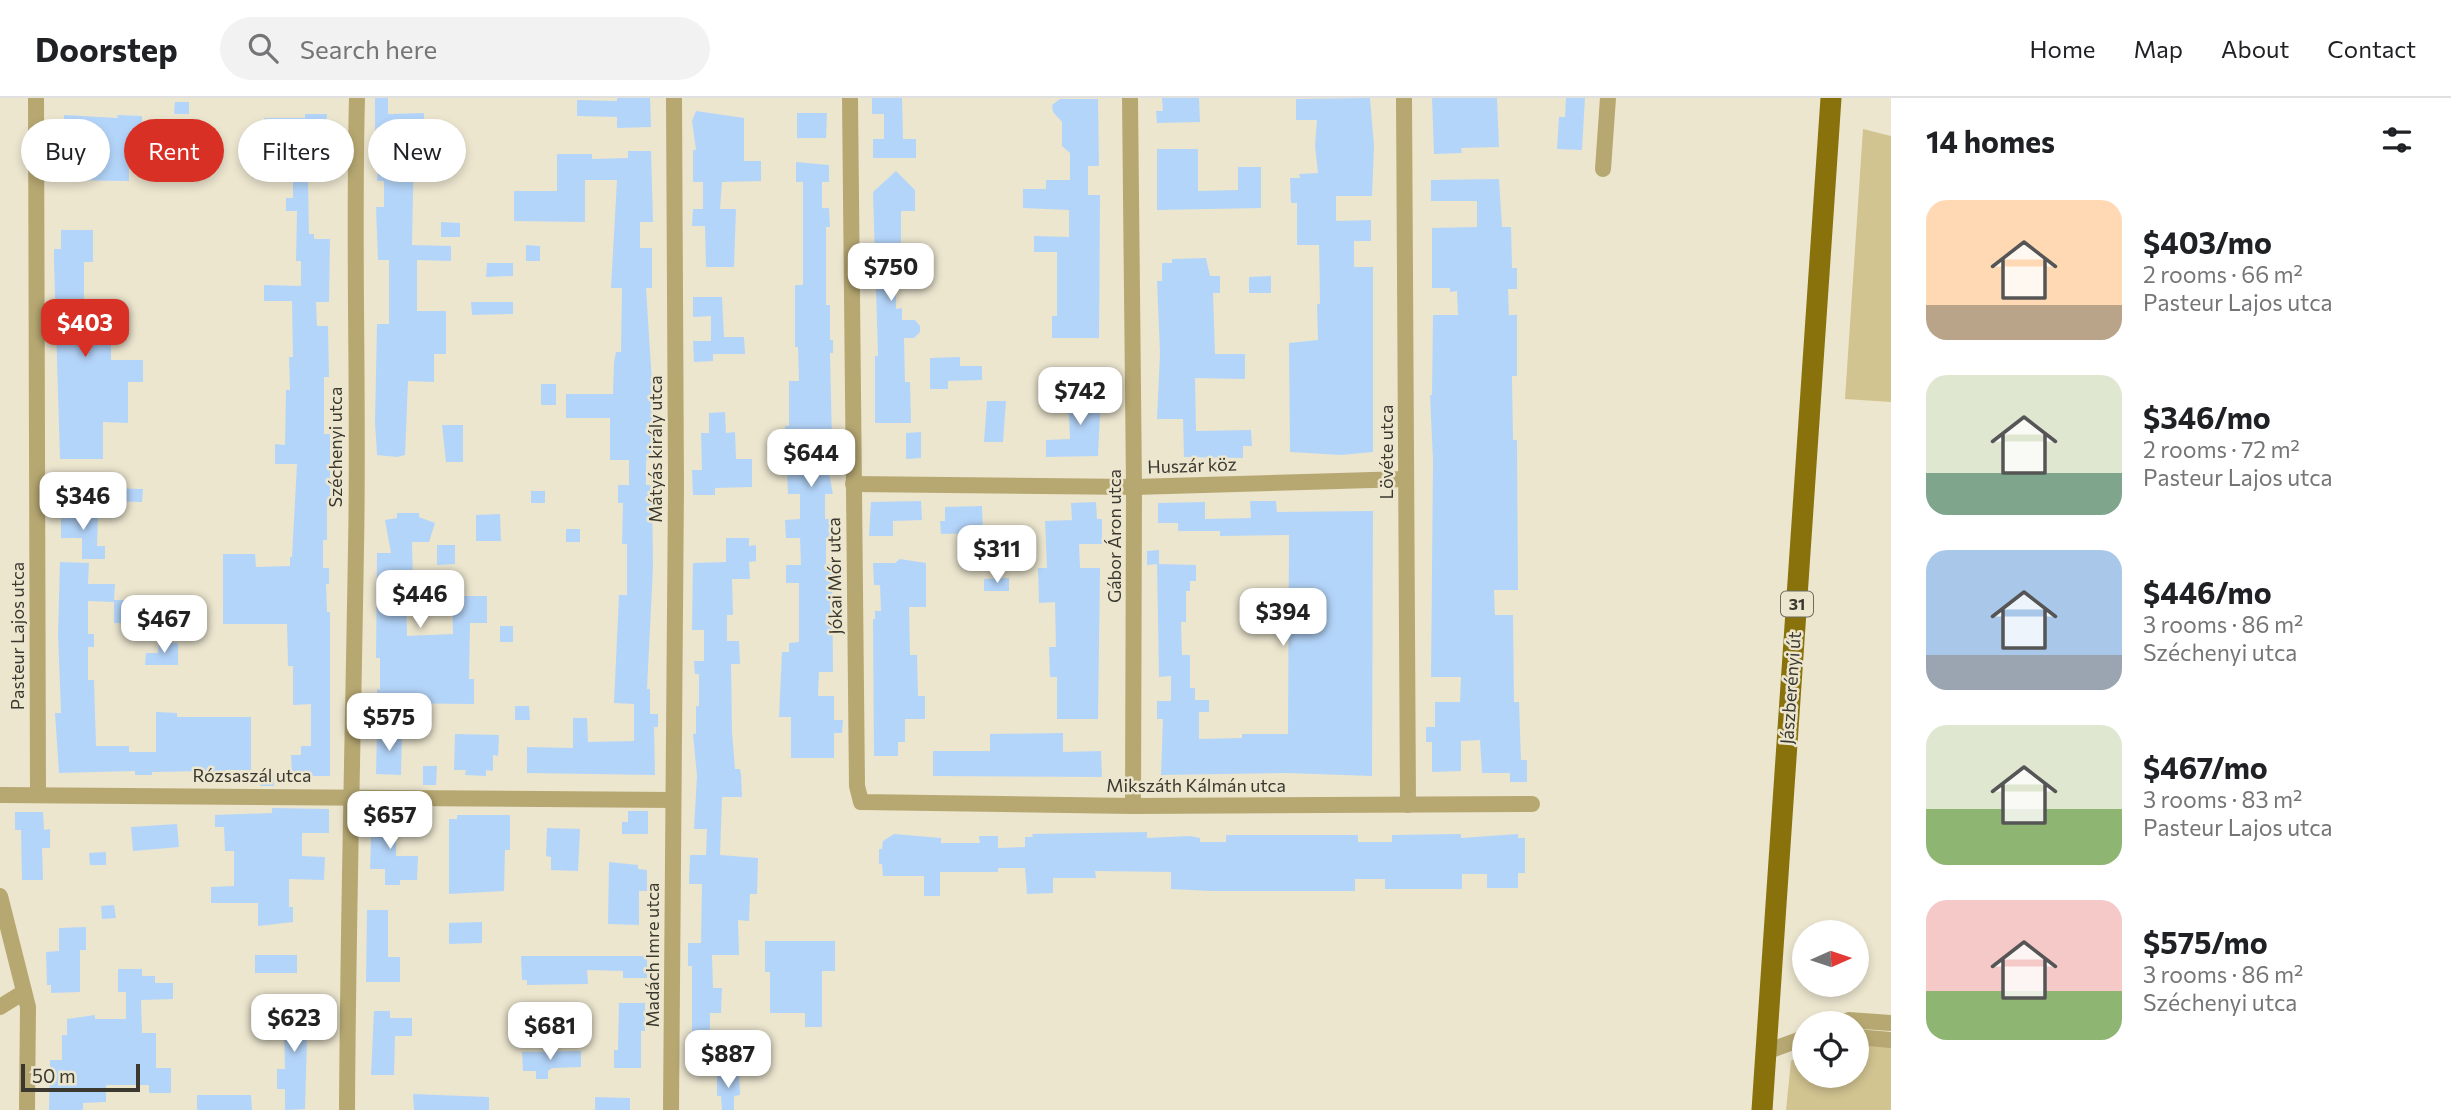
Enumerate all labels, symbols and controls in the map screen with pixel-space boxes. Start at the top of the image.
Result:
search box [220,17,710,80]
text: Doorstep [35,28,178,69]
icon: search [244,29,282,67]
text: Search here [300,33,437,64]
text: Home [2030,34,2096,63]
text: Map [2134,34,2183,63]
text: About [2221,34,2289,63]
text: Contact [2327,34,2416,63]
chip: Buy [21,119,110,182]
chip: Rent [124,119,224,182]
chip: Filters [238,119,354,182]
chip: New [368,119,466,182]
icon: filters [2378,121,2416,159]
text: 14 homes [1926,122,2055,159]
text: $403/mo [2143,223,2272,260]
icon: home [1982,228,2066,312]
pin: $750 [850,244,932,303]
text: $750 [864,252,918,280]
text: 2 rooms · 66 m² [2143,260,2303,288]
text: Pasteur Lajos utca [2143,288,2333,316]
pin: $403 [44,300,126,359]
text: $403 [57,308,113,336]
pin: $742 [1039,368,1121,427]
street label: Mátyás király utca [644,375,666,523]
text: $742 [1054,376,1106,404]
street label: Széchenyi utca [324,387,346,507]
text: $346/mo [2143,398,2271,435]
icon: home [1982,403,2066,487]
street label: Lövéte utca [1375,405,1397,499]
pin: $644 [770,430,852,489]
text: 2 rooms · 72 m² [2143,435,2300,463]
text: $644 [783,438,839,466]
street label: Huszár köz [1147,452,1237,478]
text: Pasteur Lajos utca [2143,463,2333,491]
street label: Gábor Áron utca [1103,469,1125,603]
pin: $346 [42,472,124,532]
text: $346 [56,481,110,509]
street label: Jókai Mór utca [822,517,846,635]
pin: $311 [956,526,1038,585]
text: $311 [973,534,1021,562]
street label: Pasteur Lajos utca [6,562,28,710]
pin: $446 [379,570,461,630]
text: $446/mo [2143,573,2272,610]
icon: home [1982,578,2066,662]
text: $446 [392,579,448,607]
pin: $394 [1242,588,1324,648]
road number: 31 [1781,592,1813,617]
pin: $467 [123,596,205,655]
text: $394 [1256,597,1310,625]
text: $467 [137,604,191,632]
text: 3 rooms · 86 m² [2143,610,2303,638]
street label: Jászberényi út [1775,631,1805,745]
text: Széchenyi utca [2143,638,2297,666]
pin: $575 [348,694,430,753]
text: $575 [363,702,415,730]
text: $467/mo [2143,748,2268,785]
icon: home [1982,753,2066,837]
street label: Rózsaszál utca [193,764,311,786]
street label: Mikszáth Kálmán utca [1106,774,1286,796]
text: 3 rooms · 83 m² [2143,785,2302,813]
pin: $657 [349,792,431,851]
text: $657 [363,800,417,828]
text: Pasteur Lajos utca [2143,813,2333,841]
street label: Madách Imre utca [641,882,663,1028]
north arrow [1792,920,1869,998]
map controls [1792,920,1869,1088]
text: $575/mo [2143,923,2268,960]
icon: home [1982,928,2066,1012]
text: 3 rooms · 86 m² [2143,960,2303,988]
text: Széchenyi utca [2143,988,2297,1016]
pin: $623 [253,995,335,1054]
pin: $681 [509,1002,591,1062]
text: $623 [267,1003,321,1031]
text: $681 [524,1011,576,1039]
button: locate [1792,1011,1869,1088]
pin: $887 [687,1030,769,1090]
text: $887 [701,1039,755,1067]
scale bar [21,1061,140,1093]
text: 50 m [32,1064,76,1087]

